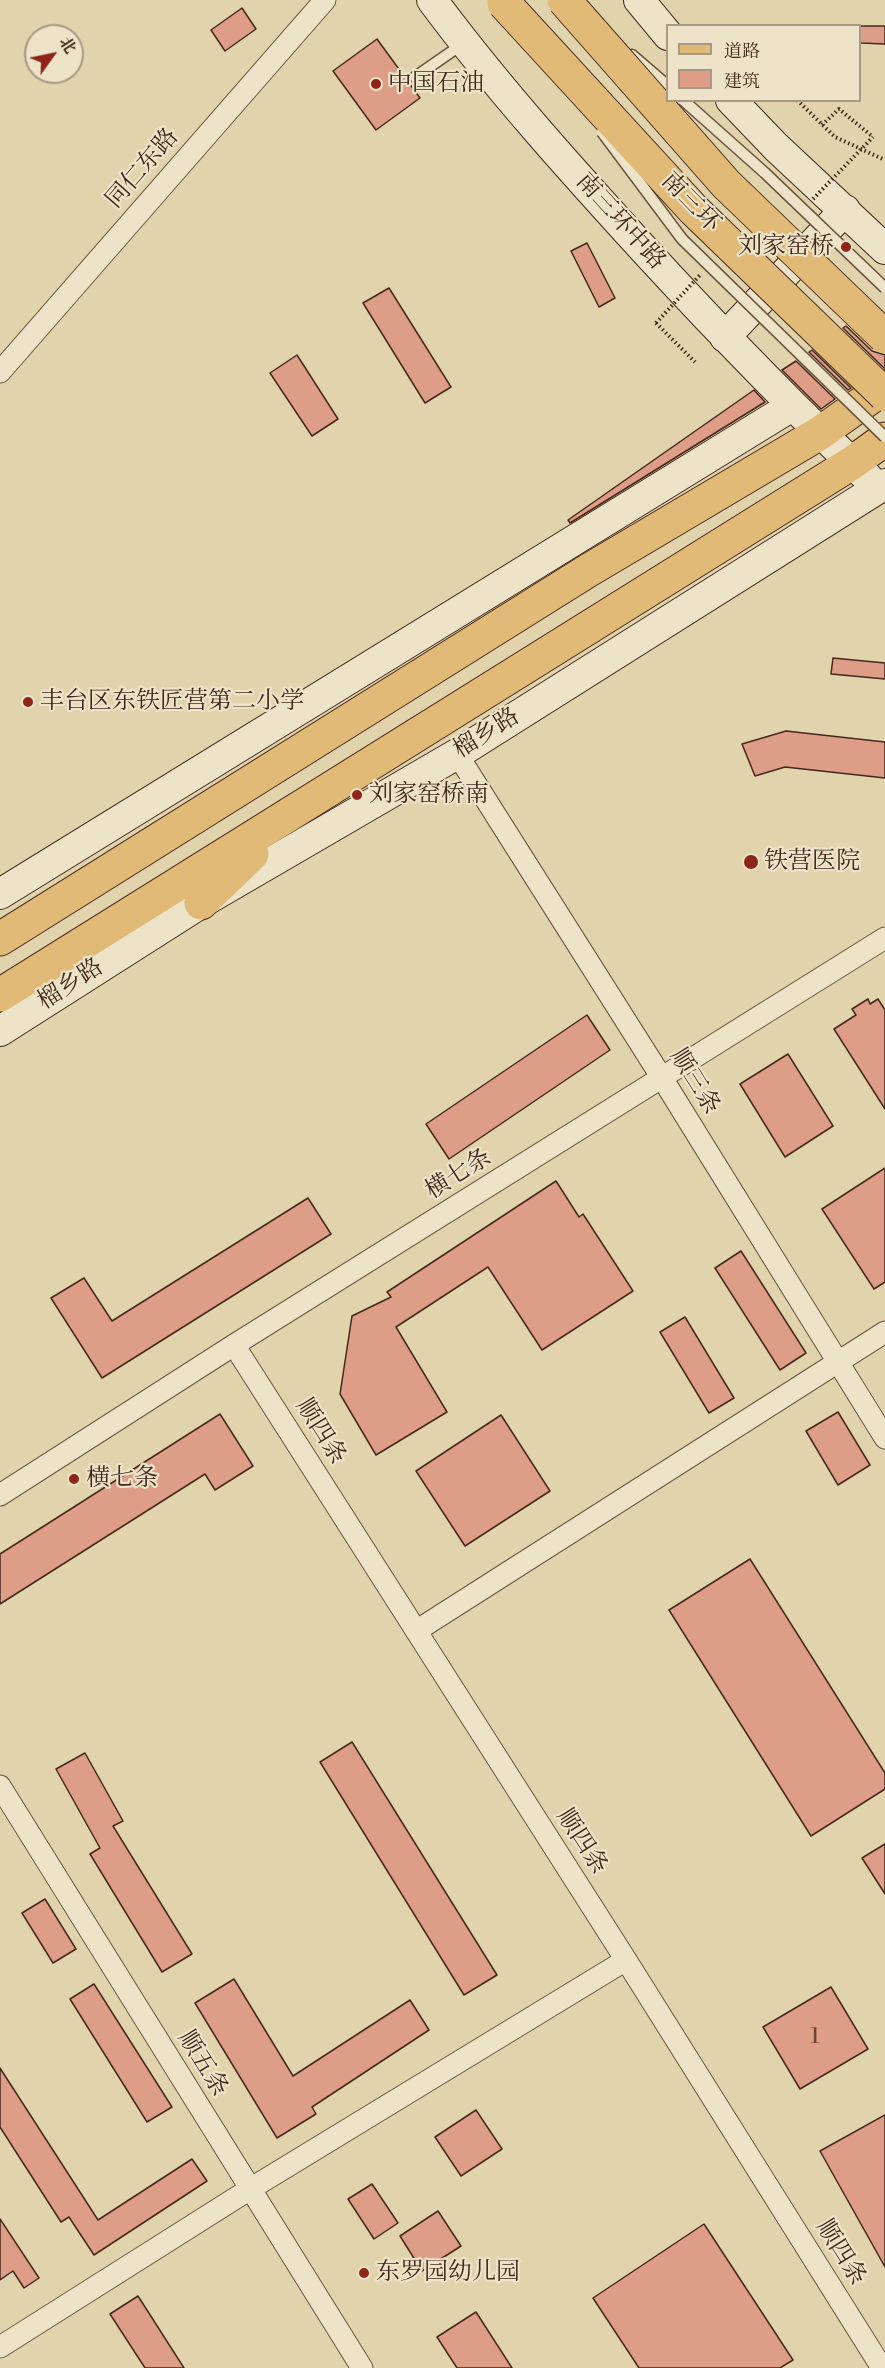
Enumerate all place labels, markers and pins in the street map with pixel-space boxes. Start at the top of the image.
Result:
place label: 中国石油 [388,70,484,98]
marker: 中国石油 [369,77,383,91]
place label: 刘家窑桥 [738,233,834,261]
marker: 刘家窑桥 [839,240,853,254]
place label: 丰台区东铁匠营第二小学 [40,688,304,716]
marker: 丰台区东铁匠营第二小学 [21,695,35,709]
place label: 刘家窑桥南 [369,781,489,809]
marker: 刘家窑桥南 [350,788,364,802]
place label: 铁营医院 [764,848,860,876]
marker: 铁营医院 [742,853,760,871]
place label: 横七条 [86,1465,158,1493]
marker: 横七条 [67,1472,81,1486]
place label: 东罗园幼儿园 [376,2259,520,2287]
marker: 东罗园幼儿园 [357,2266,371,2280]

